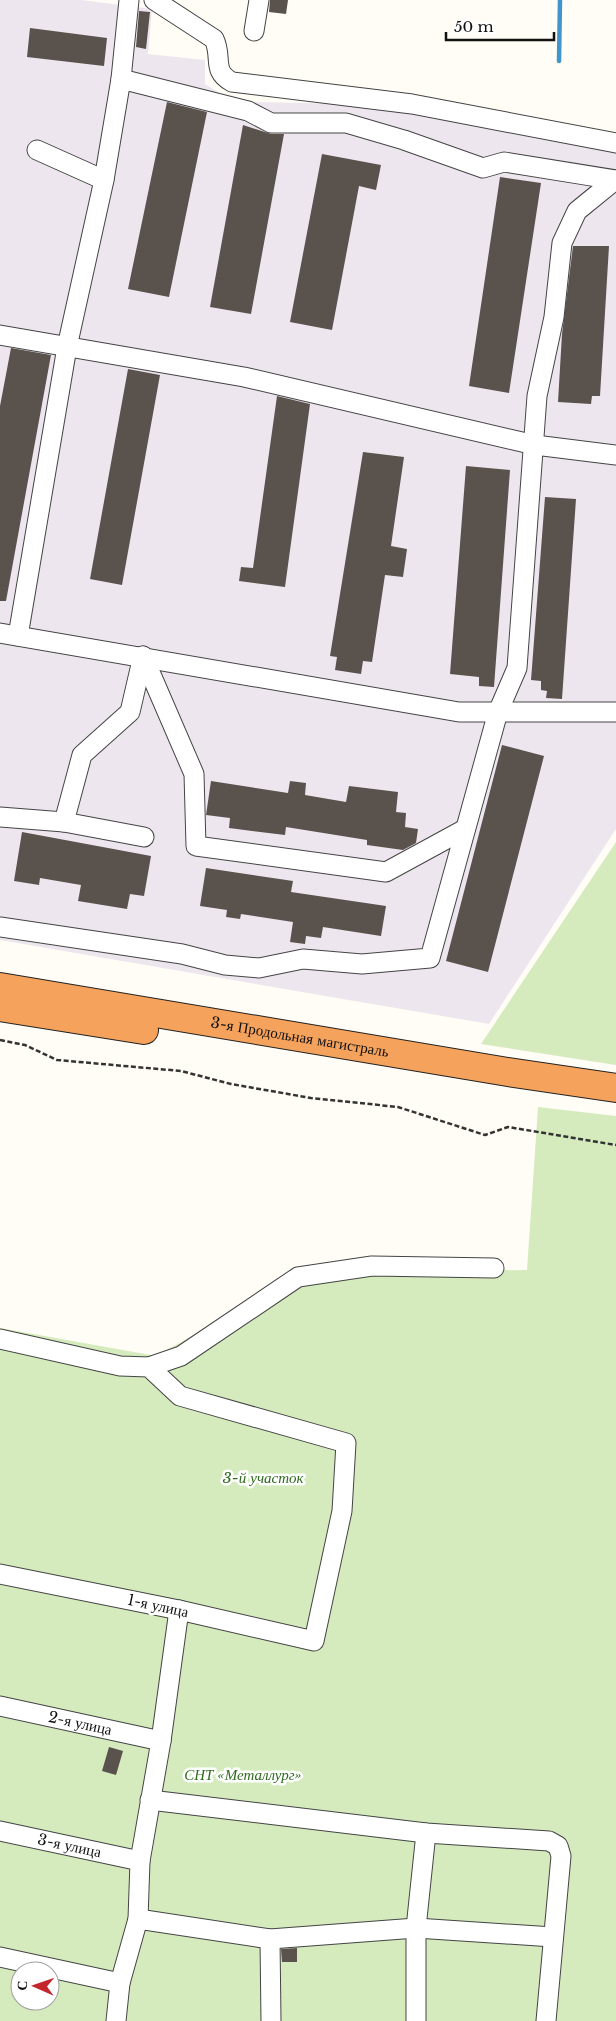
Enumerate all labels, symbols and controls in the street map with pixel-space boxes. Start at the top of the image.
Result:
scale bar [446,10,554,42]
text: 50 m [454,17,494,36]
street label: 3-я Продольная магистраль [209,1012,391,1061]
park label: 3-й участок [222,1468,305,1487]
street label: 1-я улица [126,1590,191,1621]
street label: 2-я улица [47,1707,114,1739]
park label: СНТ «Металлург» [184,1765,302,1784]
street label: 3-я улица [36,1829,103,1862]
north arrow [10,1961,60,2011]
text: С [13,1980,31,1991]

